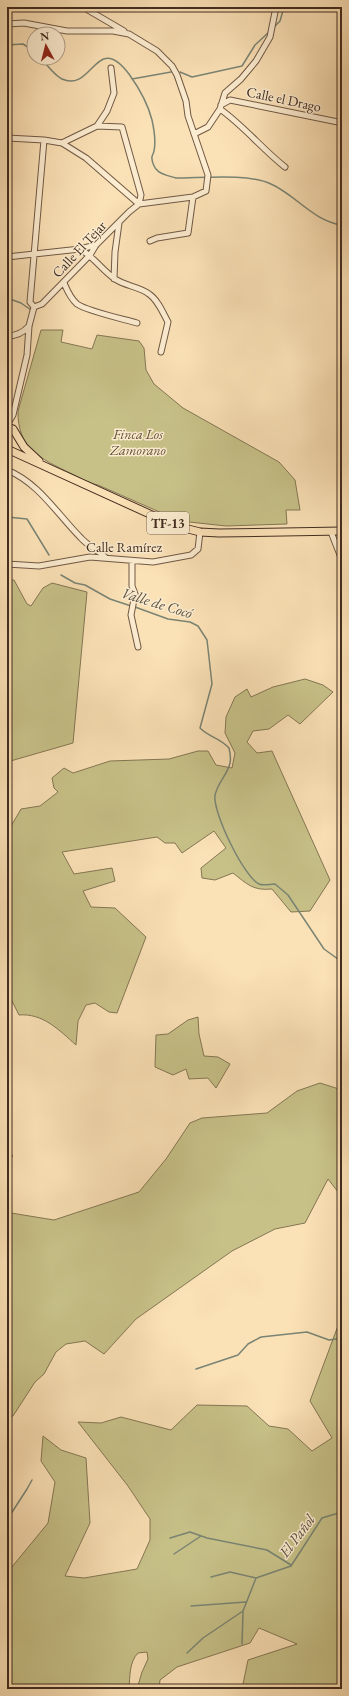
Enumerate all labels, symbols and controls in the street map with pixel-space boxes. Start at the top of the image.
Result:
north arrow [26,26,66,66]
text: N [40,29,50,44]
street label: Calle el Drago [245,82,323,116]
street label: Calle El Tejar [48,217,110,281]
park label: Finca Los Zamorano [109,425,167,459]
road number: TF-13 [147,512,189,534]
street label: Calle Ramírez [86,538,163,556]
water label: Valle de Cocó [120,583,196,623]
water label: El Pañol [274,1510,319,1562]

